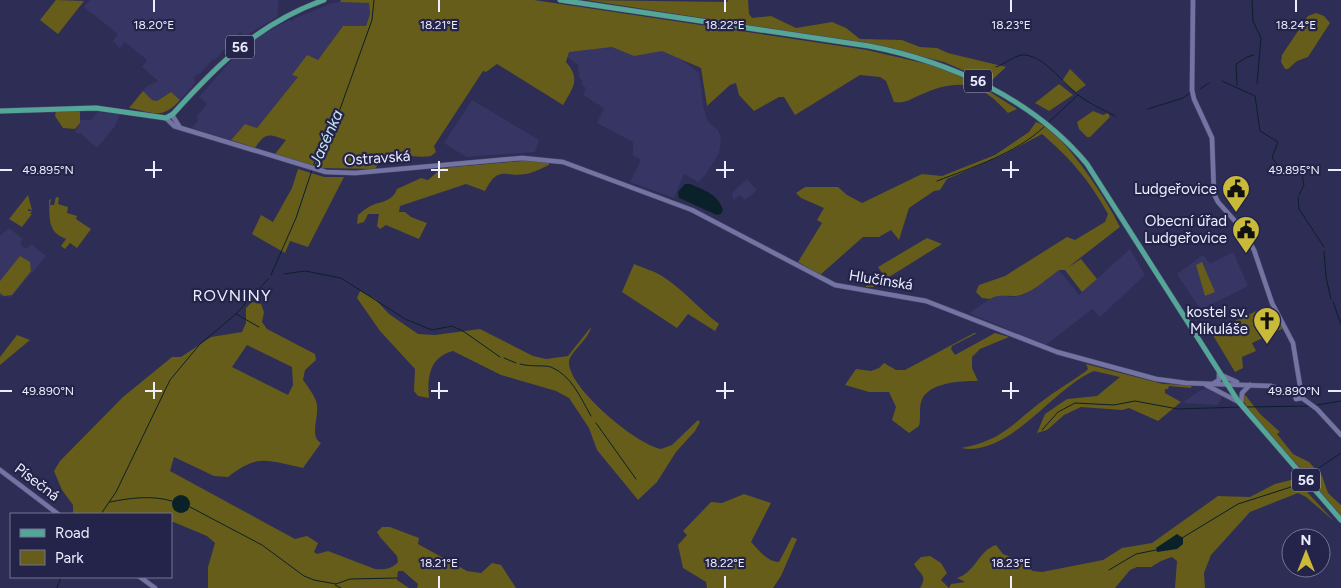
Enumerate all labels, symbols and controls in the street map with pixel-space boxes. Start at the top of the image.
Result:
text: 18.20°E [134,18,174,32]
text: 18.21°E [420,18,458,32]
text: 18.22°E [705,18,745,32]
text: 18.23°E [991,18,1031,32]
text: 18.24°E [1276,18,1316,32]
road number: 56 [226,36,254,58]
road number: 56 [964,70,992,92]
water label: Jasénka [305,107,347,170]
street label: Ostravská [343,147,411,169]
text: 49.895°N [22,163,74,177]
text: 49.895°N [1268,163,1320,177]
public building icon: Ludgeřovice [1221,174,1251,213]
place label: Ludgeřovice [1134,180,1217,198]
place label: Obecní úřad Ludgeřovice [1144,212,1227,247]
public building icon: Obecní úřad Ludgeřovice [1231,215,1261,254]
street label: Hlučínská [848,266,914,294]
district label: ROVNINY [192,286,272,305]
place label: kostel sv. Mikuláše [1186,303,1248,338]
church icon: kostel sv. Mikuláše [1252,306,1282,345]
text: 49.890°N [22,384,74,398]
text: 49.890°N [1268,384,1320,398]
street label: Písečná [11,459,63,505]
road number: 56 [1292,468,1320,492]
legend [10,513,172,578]
text: Road [55,524,90,542]
north arrow [1281,528,1331,578]
text: N [1301,532,1311,549]
text: Park [55,549,84,567]
text: 18.21°E [420,556,458,570]
text: 18.22°E [705,556,745,570]
text: 18.23°E [991,556,1031,570]

